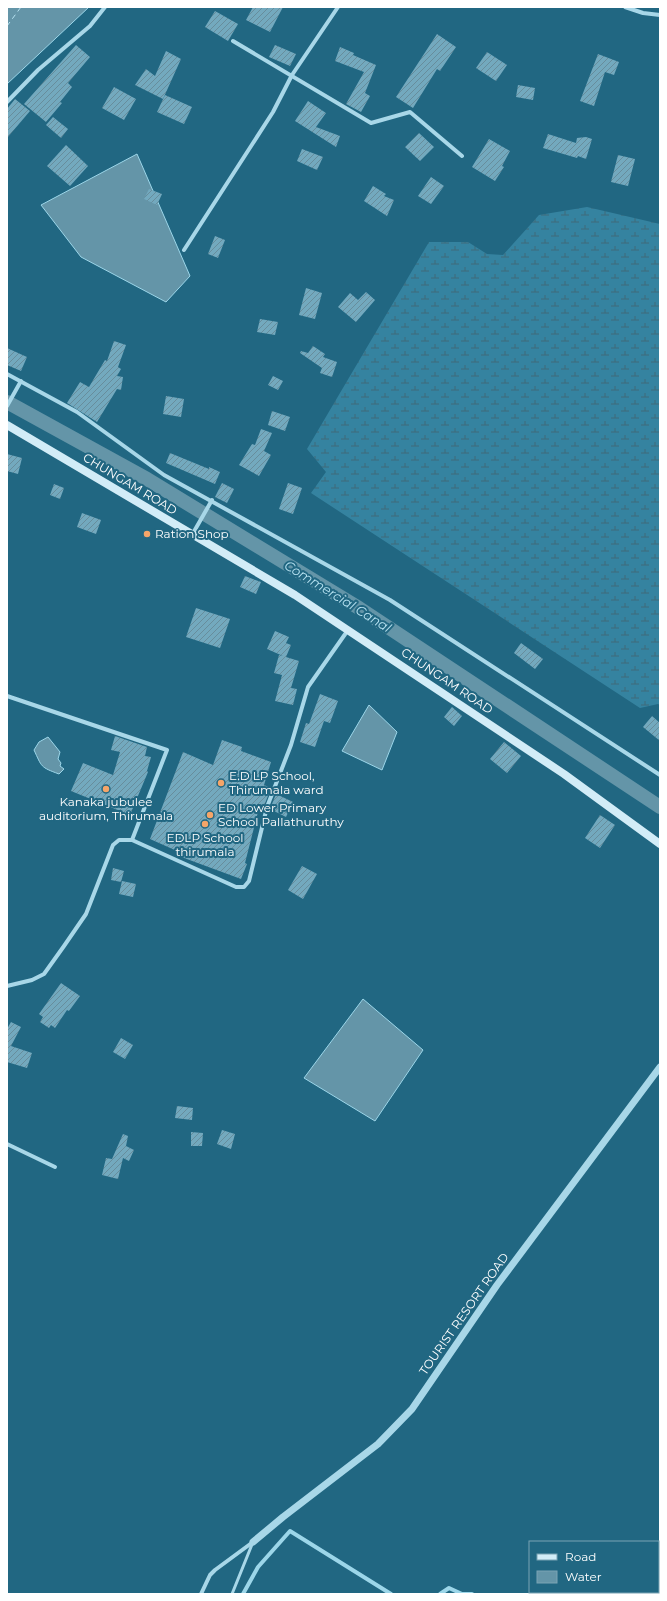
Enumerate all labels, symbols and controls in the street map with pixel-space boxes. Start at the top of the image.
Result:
street label: CHUNGAM ROAD [80,450,180,518]
place label: Ration Shop [155,526,229,541]
marker: Ration Shop [142,529,152,539]
water label: Commercial Canal [282,557,395,636]
street label: CHUNGAM ROAD [399,644,496,717]
place label: E.D LP School, Thirumala ward [229,768,324,797]
marker: E.D LP School, Thirumala ward [216,778,226,788]
marker: Kanaka jubulee auditorium, Thirumala [101,784,111,794]
place label: Kanaka jubulee auditorium, Thirumala [39,794,173,823]
place label: ED Lower Primary School Pallathuruthy [218,800,344,829]
marker: ED Lower Primary School Pallathuruthy [205,810,215,820]
marker: EDLP School thirumala [200,819,210,829]
place label: EDLP School thirumala [166,830,244,859]
street label: TOURIST RESORT ROAD [416,1250,512,1378]
legend [529,1541,659,1593]
text: Road [565,1549,596,1564]
text: Water [565,1569,602,1584]

